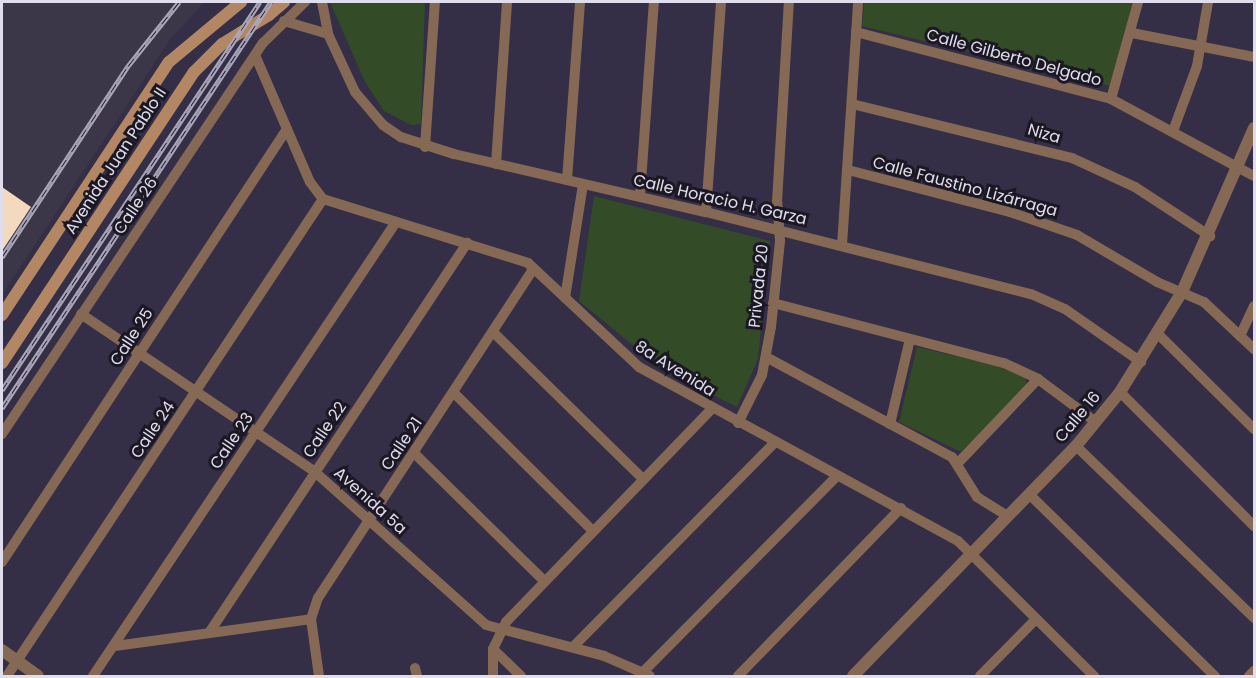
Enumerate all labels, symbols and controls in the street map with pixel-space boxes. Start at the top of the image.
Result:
street label: Calle Gilberto Delgado [924,25,1104,91]
street label: Avenida Juan Pablo II [61,84,171,238]
street label: Niza [1025,120,1063,148]
street label: Calle Faustino Lizárraga [870,153,1060,221]
street label: Calle Horacio H. Garza [631,171,809,229]
street label: Calle 26 [110,174,162,238]
street label: Privada 20 [745,243,773,329]
street label: Calle 25 [106,305,158,369]
street label: 8a Avenida [631,337,719,401]
street label: Calle 16 [1051,388,1105,446]
street label: Calle 24 [127,398,179,462]
street label: Calle 22 [299,398,351,462]
street label: Calle 23 [206,409,258,473]
street label: Calle 21 [377,414,427,474]
street label: Avenida 5a [330,464,410,538]

